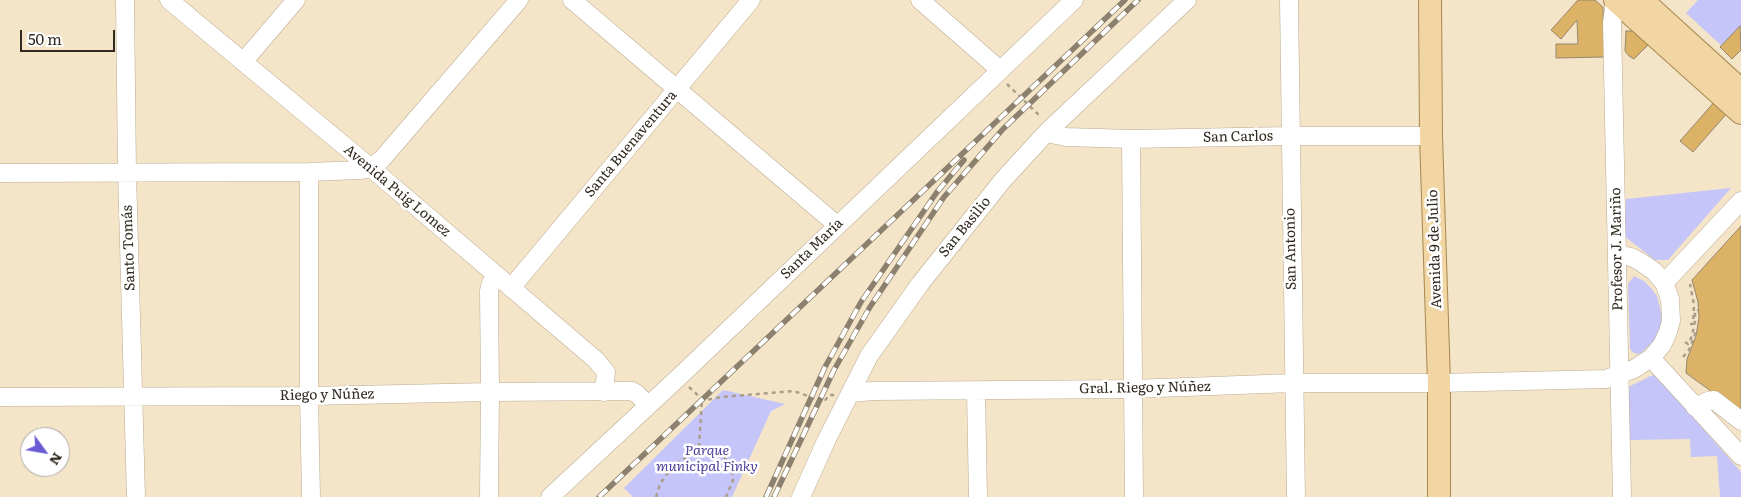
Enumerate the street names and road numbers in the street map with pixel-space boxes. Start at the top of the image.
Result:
street label: Santa Buenaventura [581,87,681,201]
street label: San Carlos [1203,128,1273,146]
street label: Avenida Puig Lomez [340,142,454,240]
street label: Profesor J. Mariño [1608,187,1626,311]
street label: Avenida 9 de Julio [1425,189,1445,309]
street label: San Basilio [936,193,994,261]
street label: Santo Tomás [119,205,139,291]
street label: San Antonio [1282,208,1300,290]
street label: Santa María [777,215,847,283]
street label: Gral. Riego y Núñez [1079,378,1211,398]
street label: Riego y Núñez [280,386,374,404]

